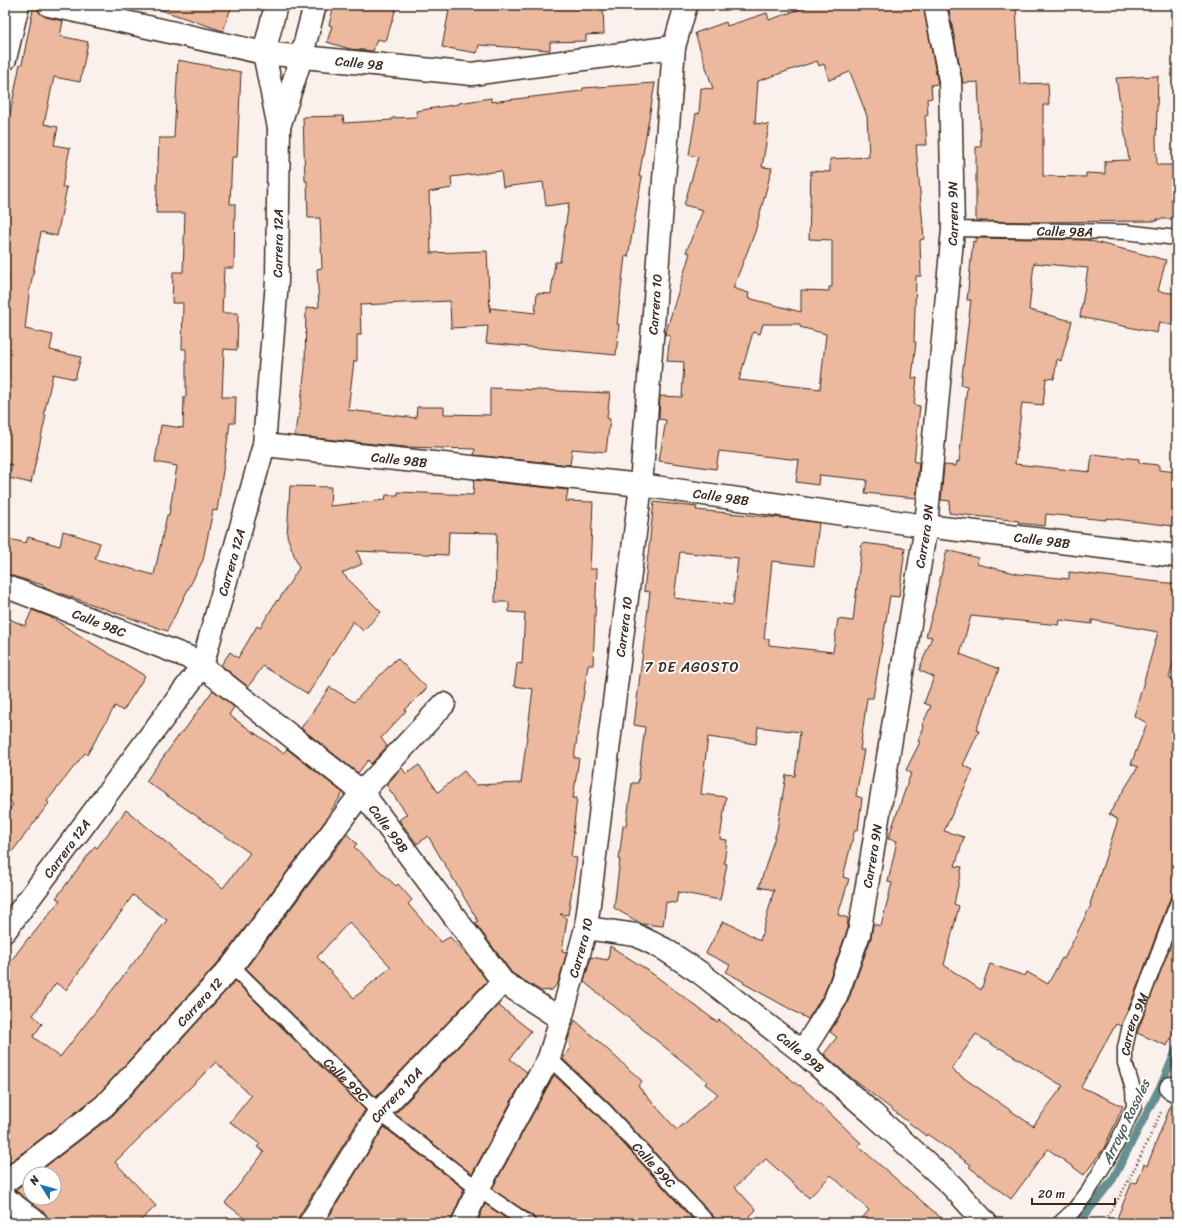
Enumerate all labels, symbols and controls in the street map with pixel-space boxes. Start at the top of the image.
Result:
street label: Calle 98 [334,49,384,76]
street label: Carrera 9N [940,181,965,247]
street label: Carrera 12A [266,209,289,278]
street label: Calle 98A [1037,219,1093,243]
street label: Carrera 10 [641,273,668,336]
street label: Calle 98B [370,445,428,474]
street label: Calle 98B [692,481,751,512]
street label: Carrera 9N [908,503,939,570]
street label: Calle 98B [1013,525,1071,555]
street label: Carrera 12A [211,526,251,598]
street label: Carrera 10 [608,595,639,658]
street label: Calle 98C [69,602,129,643]
district label: 7 DE AGOSTO [644,655,740,680]
street label: Calle 99B [363,799,415,858]
street label: Carrera 12A [37,814,96,883]
street label: Carrera 9N [855,822,888,889]
street label: Carrera 10 [561,916,599,980]
street label: Carrera 12 [170,971,228,1032]
street label: Carrera 9M [1114,989,1155,1056]
street label: Calle 99B [772,1025,830,1078]
street label: Calle 99C [318,1051,374,1107]
street label: Carrera 10A [364,1061,428,1127]
water label: Arroyo Rosales [1094,1073,1158,1170]
street label: Calle 99C [627,1136,682,1193]
north arrow [22,1166,62,1206]
text: N [24,1171,45,1190]
scale bar [1032,1180,1115,1206]
text: 20 m [1038,1183,1065,1205]

